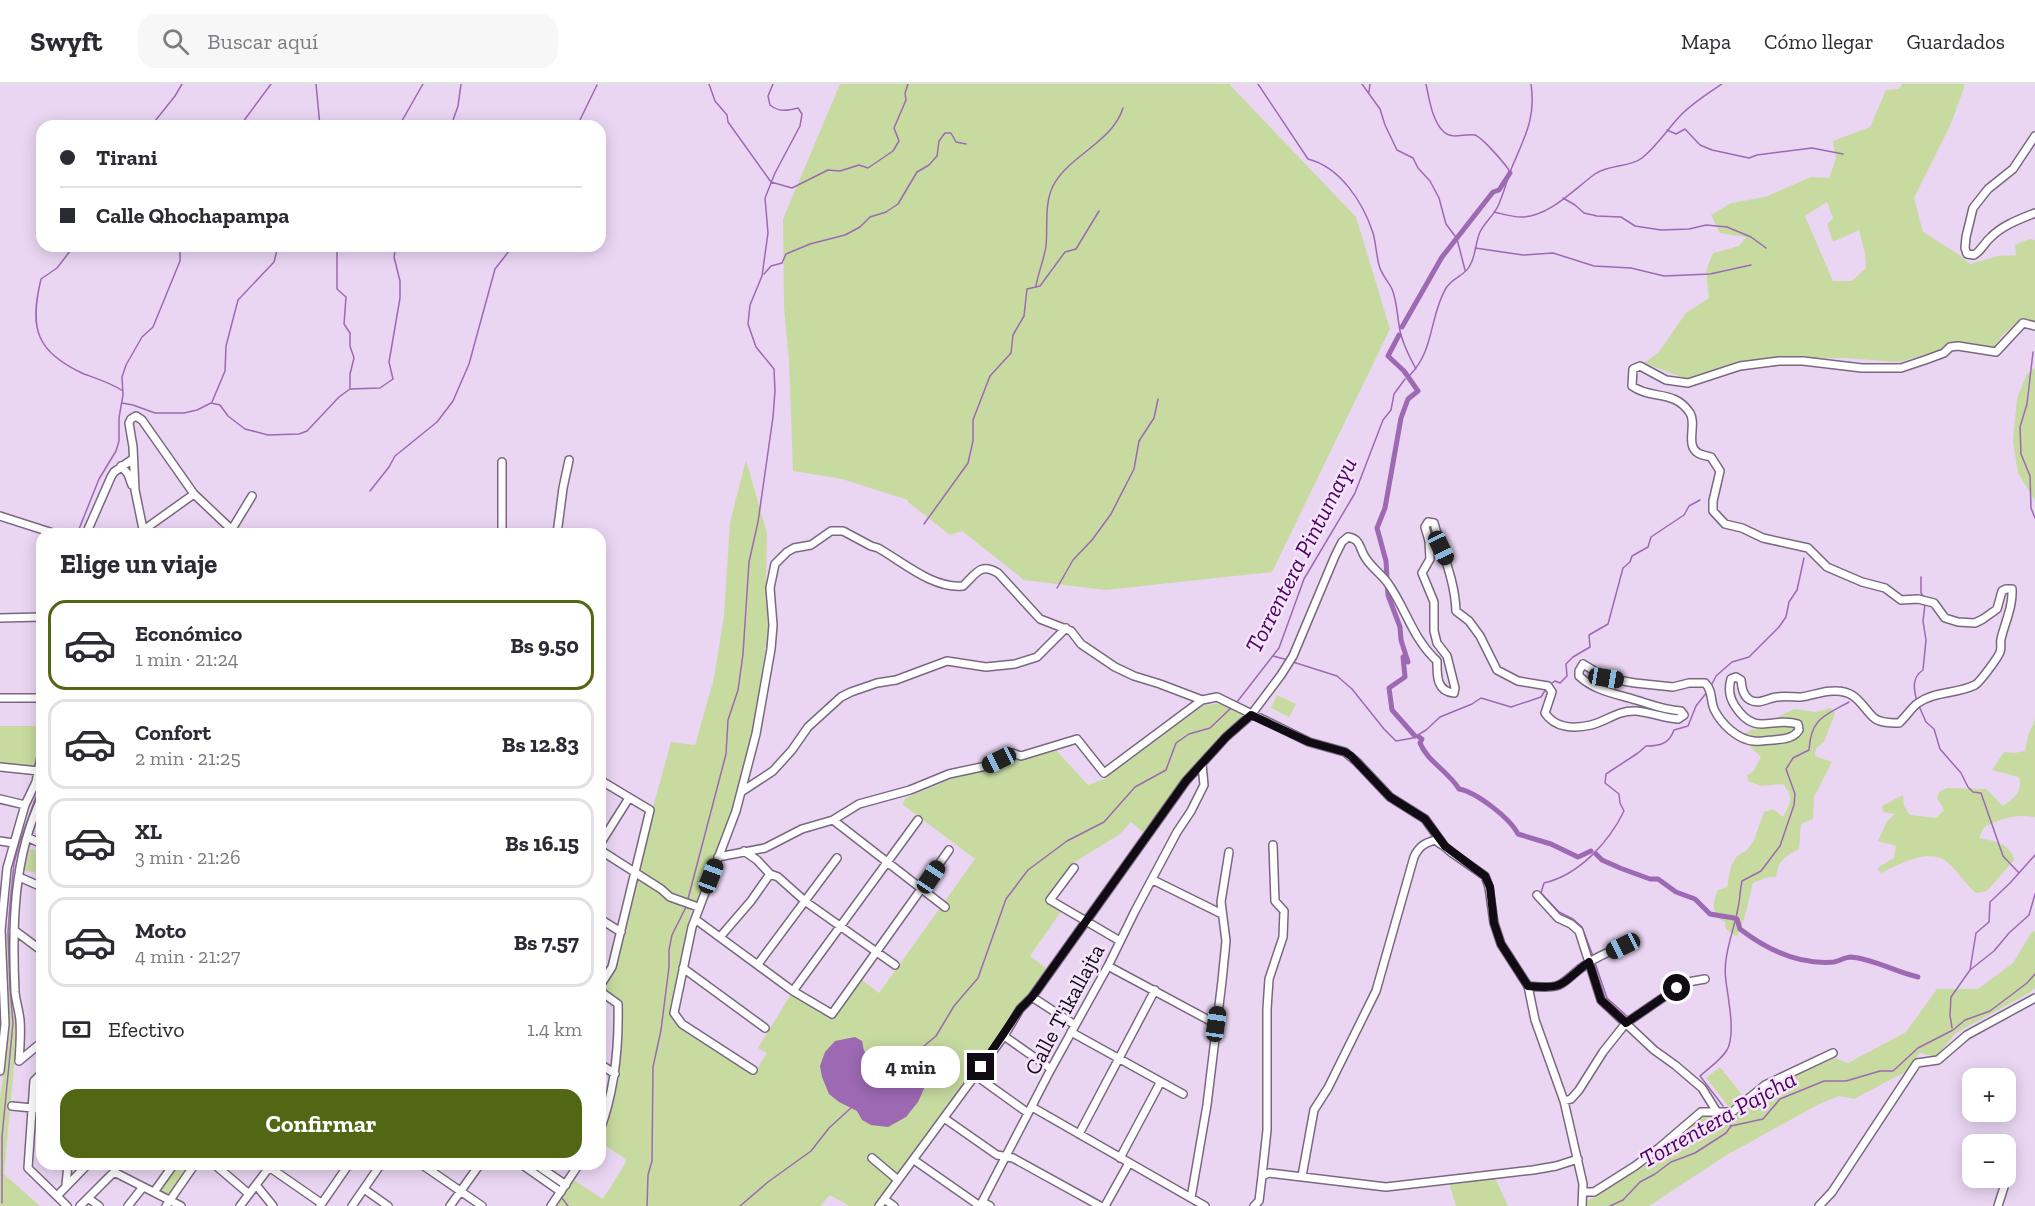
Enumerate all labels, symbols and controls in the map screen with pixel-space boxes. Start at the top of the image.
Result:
search box [138,14,558,68]
text: Swyft [30,25,102,58]
icon: search [159,25,192,58]
text: Buscar aquí [207,28,318,55]
text: Mapa [1681,29,1731,54]
text: Cómo llegar [1764,29,1874,54]
text: Guardados [1907,29,2005,54]
text: Tirani [96,144,157,171]
text: Calle Qhochapampa [96,202,289,229]
water label: Torrentera Pintumayu [1239,452,1362,658]
car [1425,528,1457,568]
text: Elige un viaje [60,548,217,580]
icon: car [63,618,117,672]
text: Económico [135,620,242,647]
text: Bs 9.50 [510,632,579,659]
text: 1 min · 21:24 [135,647,239,671]
car [1587,666,1625,690]
icon: car [63,717,117,771]
text: Confort [135,719,211,746]
text: Bs 12.83 [502,731,579,758]
car [979,744,1019,776]
text: 2 min · 21:25 [135,746,241,770]
icon: car [63,816,117,870]
text: XL [135,818,162,845]
text: Bs 16.15 [505,830,579,857]
text: 3 min · 21:26 [135,845,241,869]
car [696,856,726,896]
car [913,857,949,897]
icon: car [63,915,117,969]
text: Moto [135,917,186,944]
text: Bs 7.57 [514,929,579,956]
car [1603,930,1643,962]
street label: Calle T'ikallajta [1019,939,1110,1079]
text: 4 min · 21:27 [135,944,240,968]
route start [1663,974,1690,1001]
car [1205,1005,1227,1043]
icon: cash [60,1013,93,1046]
text: Efectivo [108,1016,184,1043]
text: 1.4 km [527,1017,582,1041]
callout: 4 min [861,1046,960,1088]
route end [967,1053,994,1080]
text: 4 min [885,1055,936,1079]
water label: Torrentera Pajcha [1635,1064,1801,1173]
map controls [1962,1068,2016,1188]
button: + [1962,1068,2016,1122]
button: Confirmar [60,1089,582,1158]
button: − [1962,1134,2016,1188]

